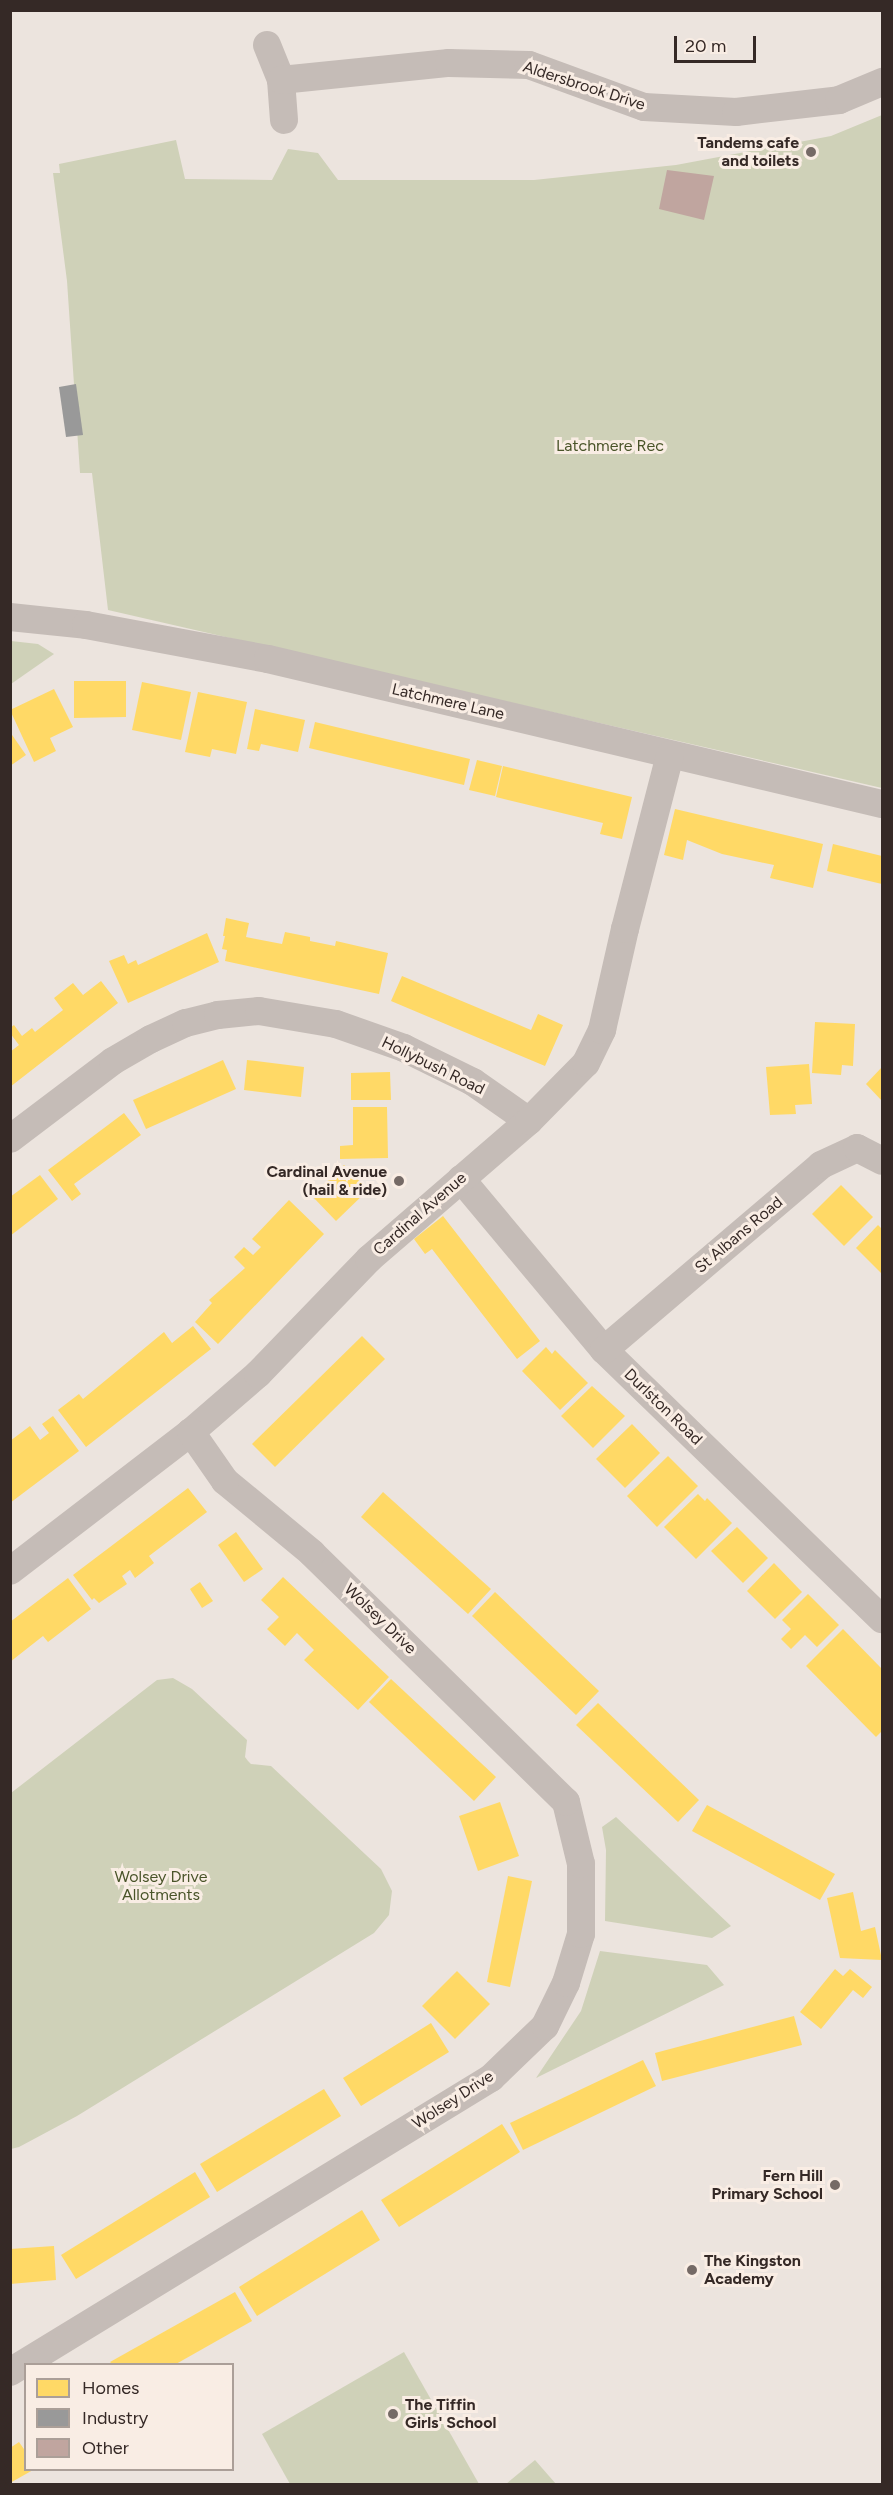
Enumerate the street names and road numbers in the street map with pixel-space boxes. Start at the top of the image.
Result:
street label: Aldersbrook Drive [520,57,648,115]
street label: Latchmere Lane [390,680,506,724]
street label: Hollybush Road [378,1033,488,1099]
street label: Cardinal Avenue [370,1168,470,1260]
street label: St Albans Road [691,1193,787,1277]
street label: Durlston Road [620,1365,706,1449]
street label: Wolsey Drive [340,1580,420,1658]
street label: Wolsey Drive [409,2067,497,2133]

